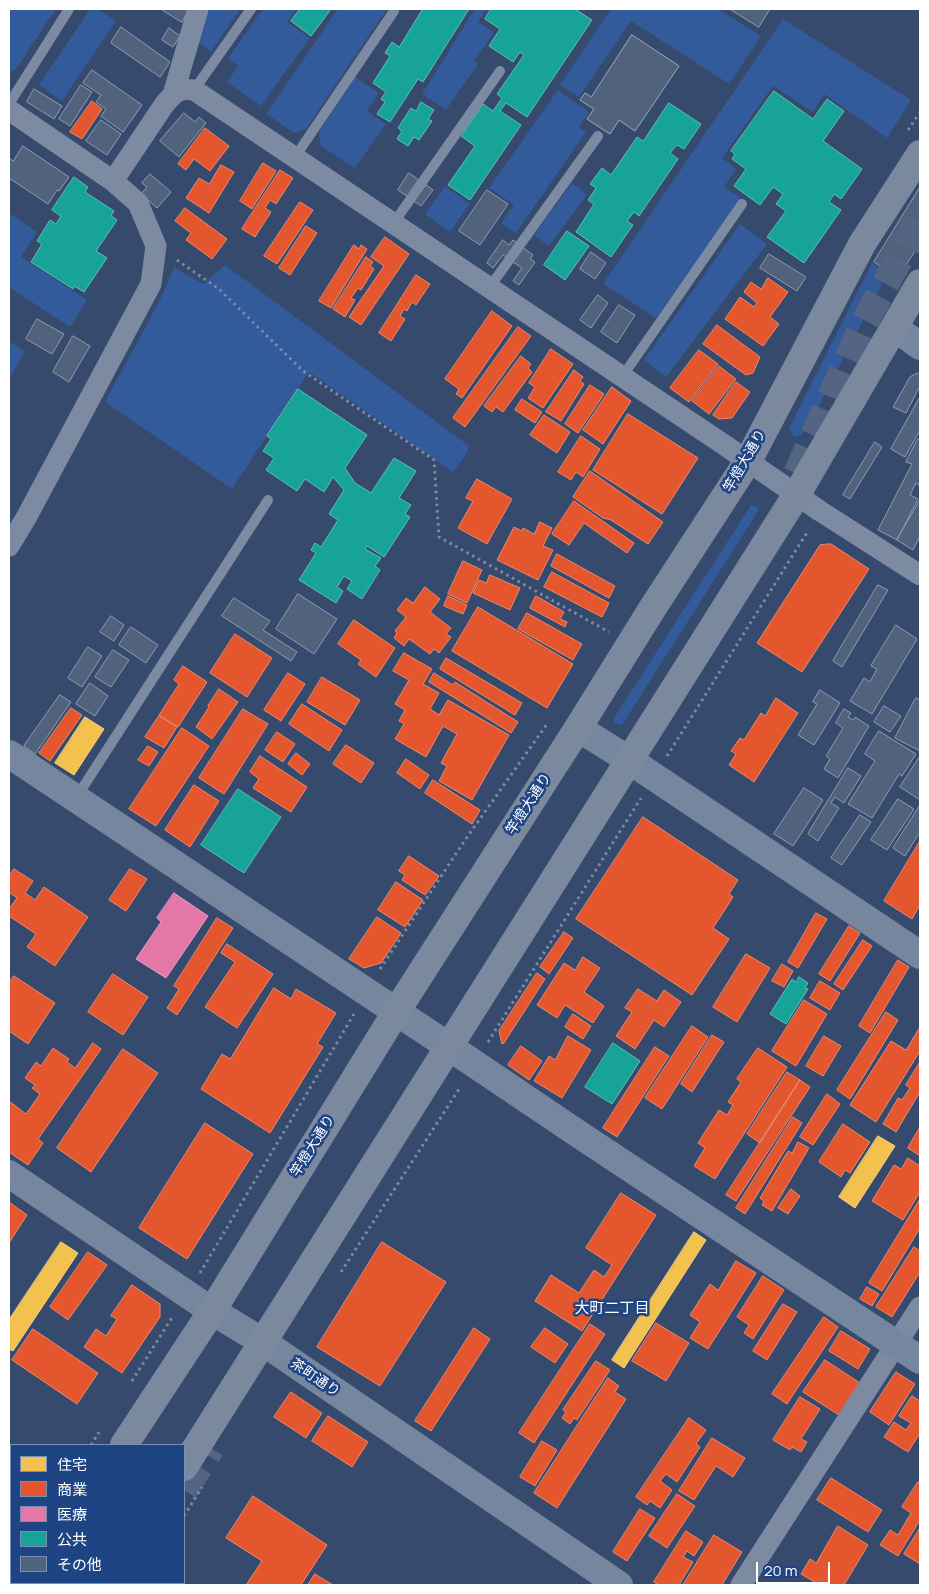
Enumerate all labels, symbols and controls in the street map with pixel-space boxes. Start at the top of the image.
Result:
street label: 竿燈大通り [720,426,770,496]
street label: 竿燈大通り [503,770,555,838]
street label: 竿燈大通り [287,1112,339,1180]
district label: 大町二丁目 [575,1300,649,1318]
street label: 茶町通り [287,1355,343,1401]
legend [10,1444,185,1584]
text: 住宅 [57,1454,87,1475]
text: 商業 [57,1479,87,1500]
text: 医療 [57,1504,87,1525]
text: 公共 [57,1529,87,1550]
scale bar [759,1552,833,1584]
text: その他 [57,1554,102,1575]
text: 20 m [764,1560,797,1581]

